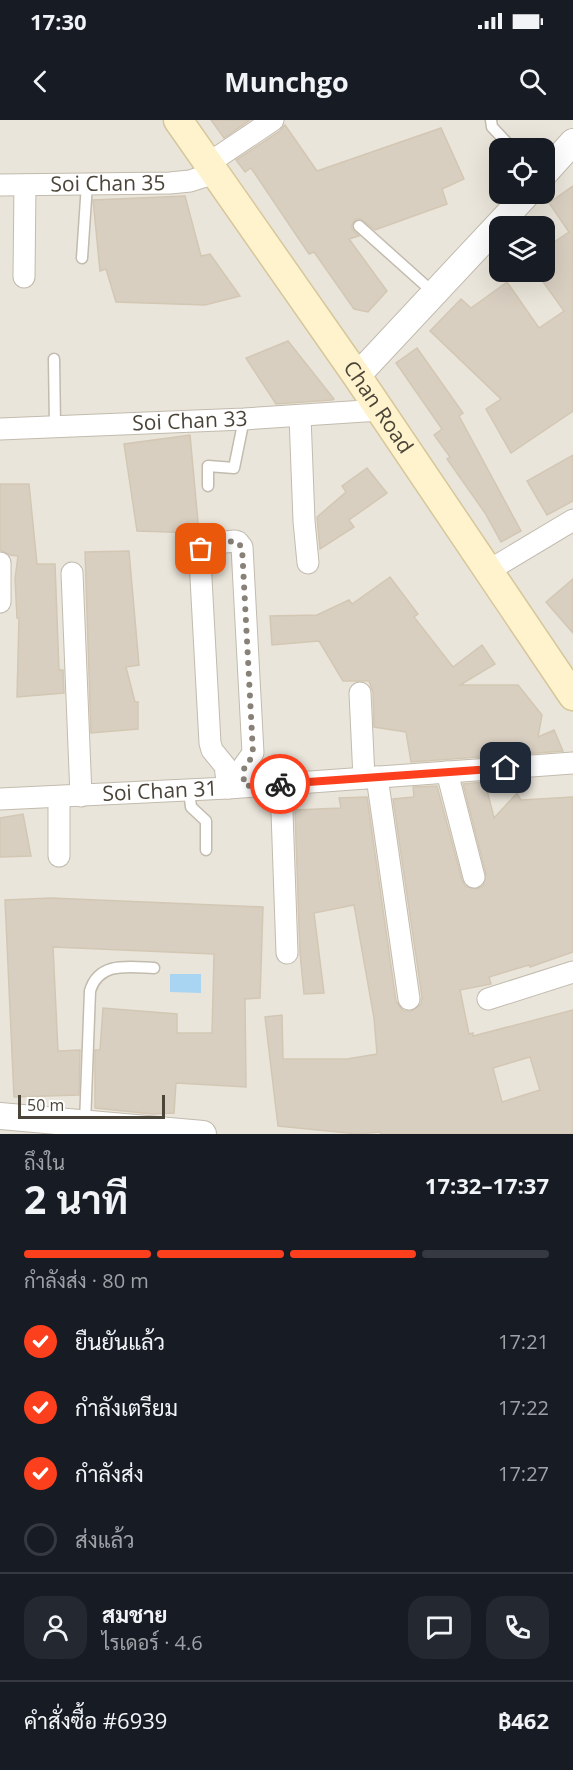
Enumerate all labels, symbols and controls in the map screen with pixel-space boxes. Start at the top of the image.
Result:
text: 17:30 [30,6,87,36]
text: Munchgo [224,63,349,100]
icon: back [24,65,57,98]
icon: search [516,65,549,98]
map controls [489,138,555,282]
button: locate [489,138,555,204]
street label: Soi Chan 35 [50,168,166,197]
button: layers [489,216,555,282]
street label: Chan Road [337,355,420,459]
street label: Soi Chan 33 [132,404,248,437]
pin [175,523,226,574]
icon: bag [184,532,217,565]
pin [480,742,531,793]
icon: home [489,751,522,784]
courier [250,754,310,814]
icon: bike [264,768,297,801]
street label: Soi Chan 31 [102,774,218,807]
scale bar [18,1092,165,1120]
text: 50 m [27,1094,64,1116]
text: ถึงใน [24,1149,65,1176]
text: 17:32–17:37 [425,1170,549,1200]
text: 2 นาที [24,1172,128,1225]
text: กำลังส่ง · 80 m [24,1267,149,1294]
icon: check [24,1325,57,1358]
text: ยืนยันแล้ว [75,1326,165,1356]
text: 17:21 [498,1328,549,1355]
icon: check [24,1391,57,1424]
text: กำลังเตรียม [75,1392,178,1422]
text: 17:22 [498,1394,549,1421]
icon: check [24,1457,57,1490]
text: กำลังส่ง [75,1458,144,1488]
text: 17:27 [498,1460,549,1487]
text: ส่งแล้ว [75,1524,135,1554]
button: person [24,1596,87,1659]
button: chat [408,1596,471,1659]
button: phone [486,1596,549,1659]
text: สมชาย [102,1599,168,1629]
text: ไรเดอร์ · 4.6 [102,1629,203,1656]
text: คำสั่งซื้อ #6939 [24,1705,167,1735]
text: ฿462 [498,1705,549,1735]

